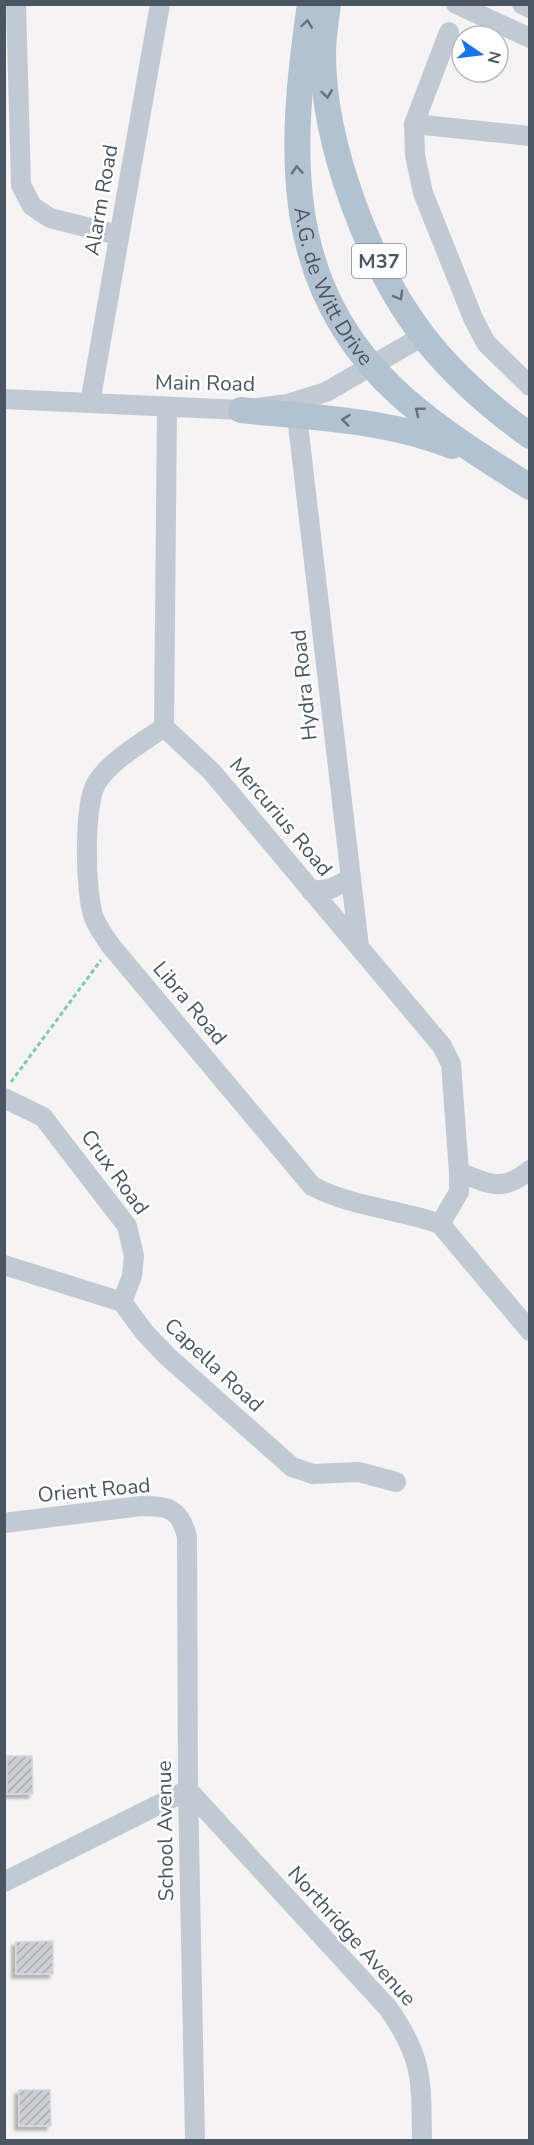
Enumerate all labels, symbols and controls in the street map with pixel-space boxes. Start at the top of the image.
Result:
one-way arrow [300,20,313,29]
north arrow [450,24,510,84]
text: N [481,49,506,66]
one-way arrow [320,90,332,99]
street label: Alarm Road [77,142,125,258]
one-way arrow [290,166,303,175]
street label: A.G. de Witt Drive [287,205,379,371]
road number: M37 [352,244,406,278]
one-way arrow [392,290,403,300]
street label: Main Road [155,368,255,398]
one-way arrow [415,407,426,418]
one-way arrow [342,414,351,427]
street label: Hydra Road [284,628,324,742]
street label: Mercurius Road [223,752,339,882]
street label: Libra Road [147,955,233,1051]
street label: Crux Road [75,1124,155,1220]
street label: Capella Road [158,1312,270,1418]
street label: Orient Road [36,1471,152,1509]
street label: School Avenue [150,1760,180,1902]
street label: Northridge Avenue [282,1860,422,2012]

